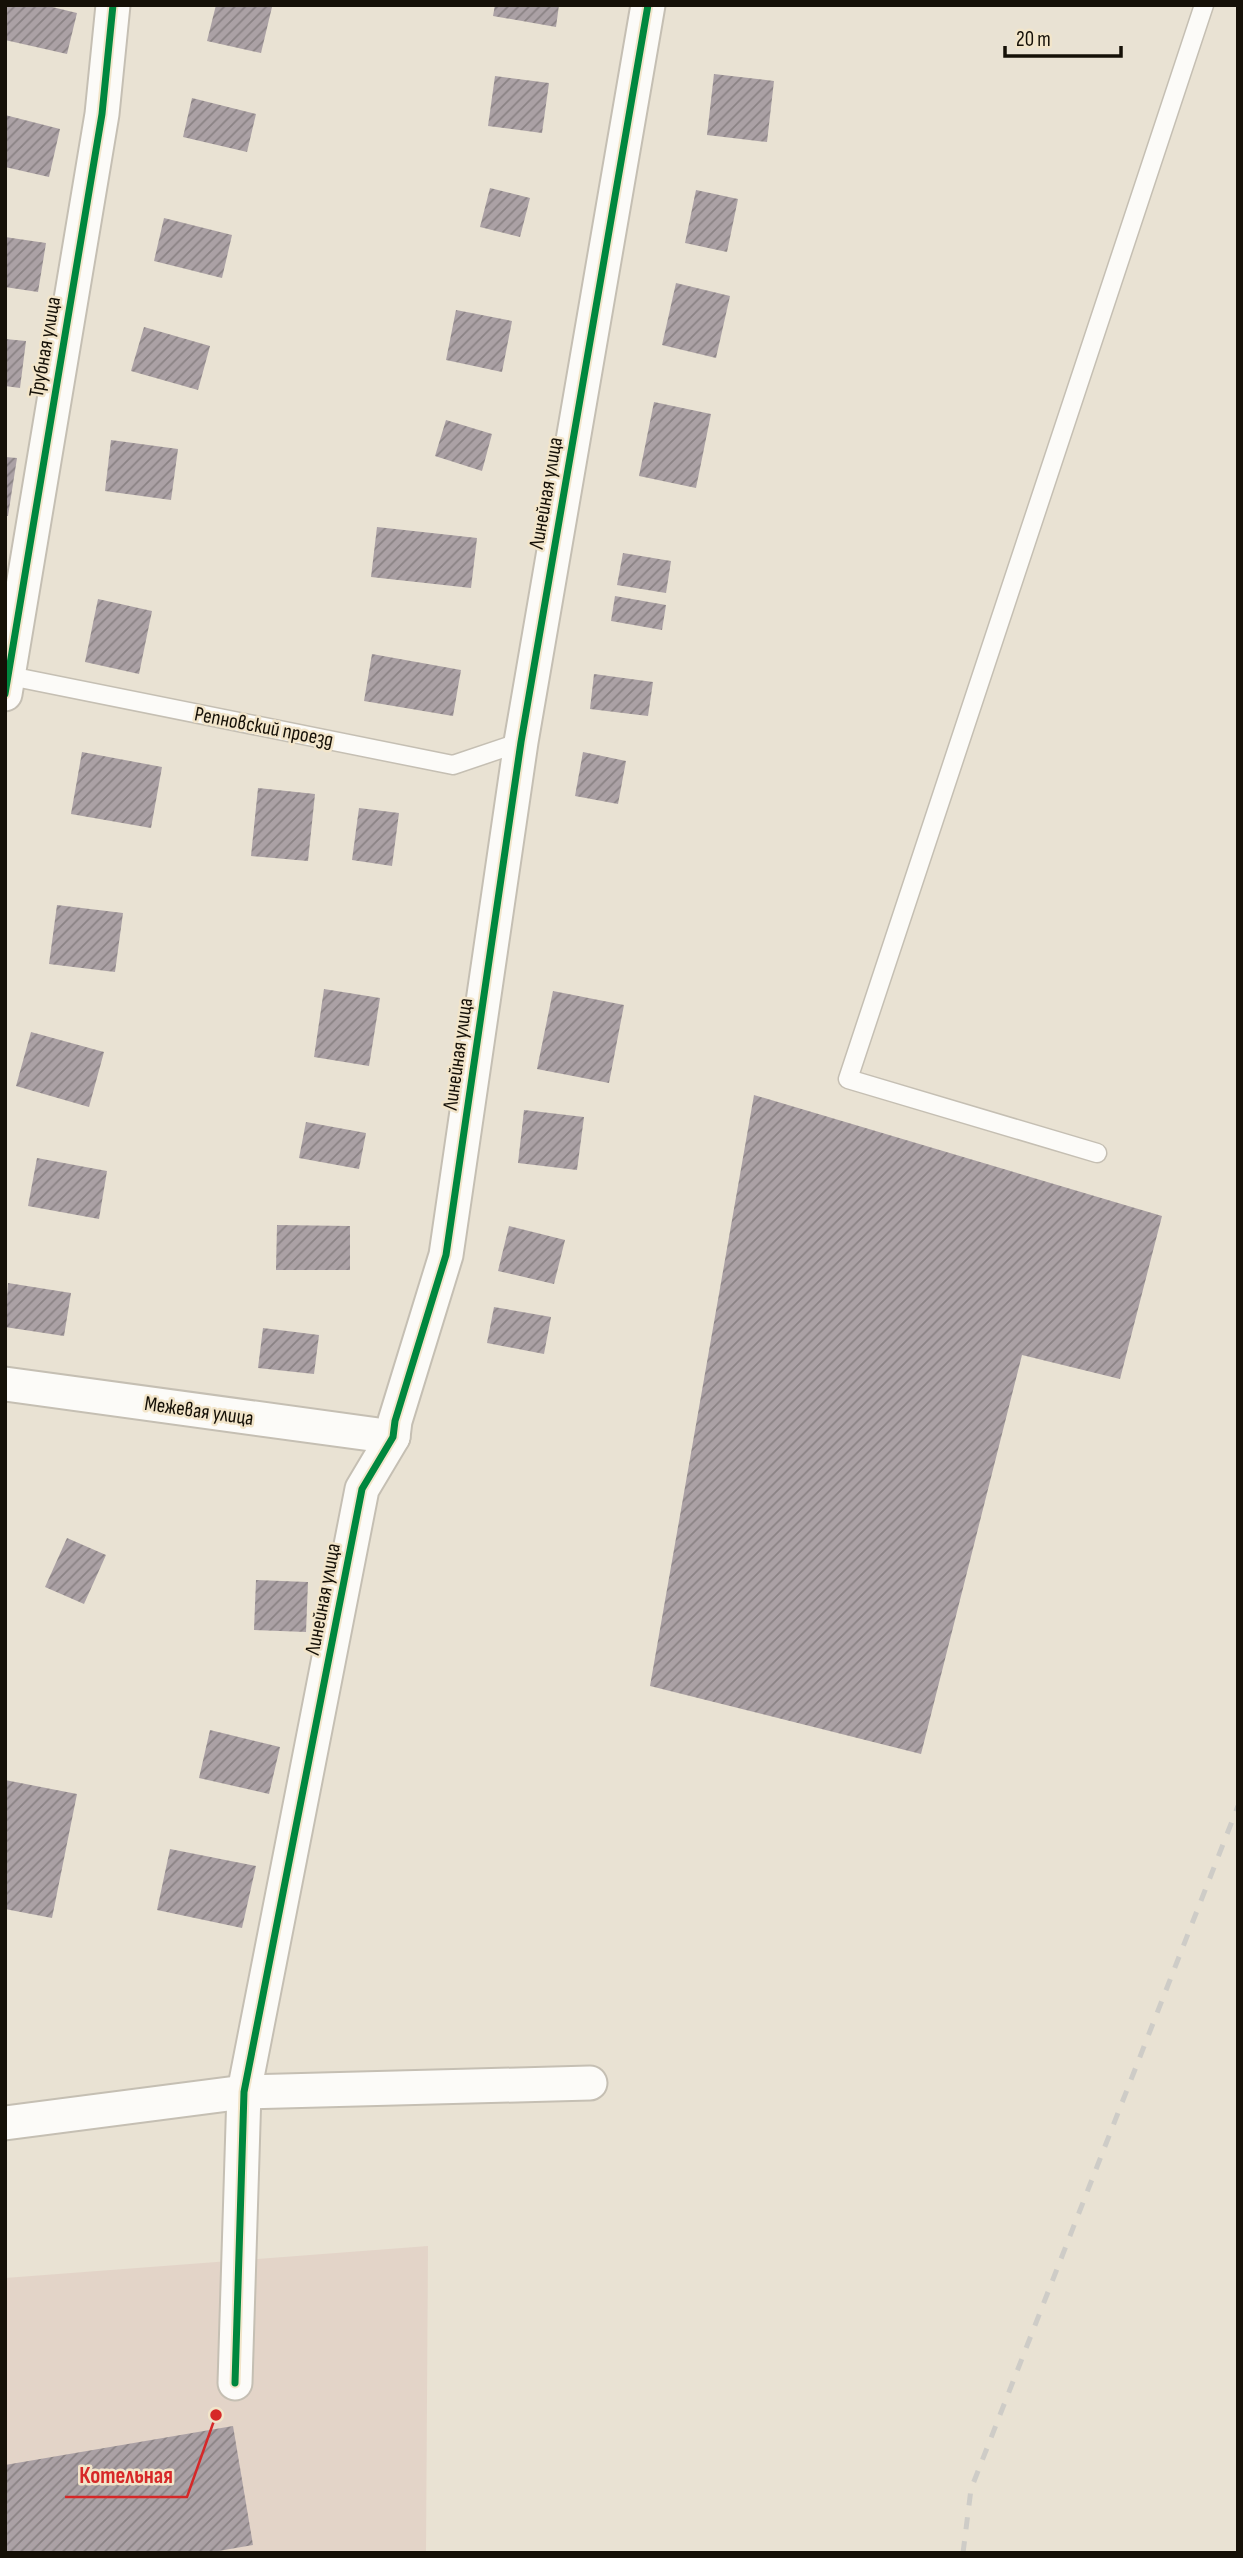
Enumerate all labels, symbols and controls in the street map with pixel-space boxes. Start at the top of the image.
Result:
scale bar [1005,14,1120,58]
text: 20 m [1016,27,1051,52]
street label: Трубная улица [24,295,66,399]
street label: Линейная улица [524,435,568,552]
street label: Репновский проезд [192,701,336,753]
street label: Линейная улица [438,996,478,1113]
street label: Межевая улица [143,1391,255,1431]
street label: Линейная улица [300,1541,346,1658]
callout: Котельная [65,2453,187,2497]
text: Котельная [79,2462,173,2490]

